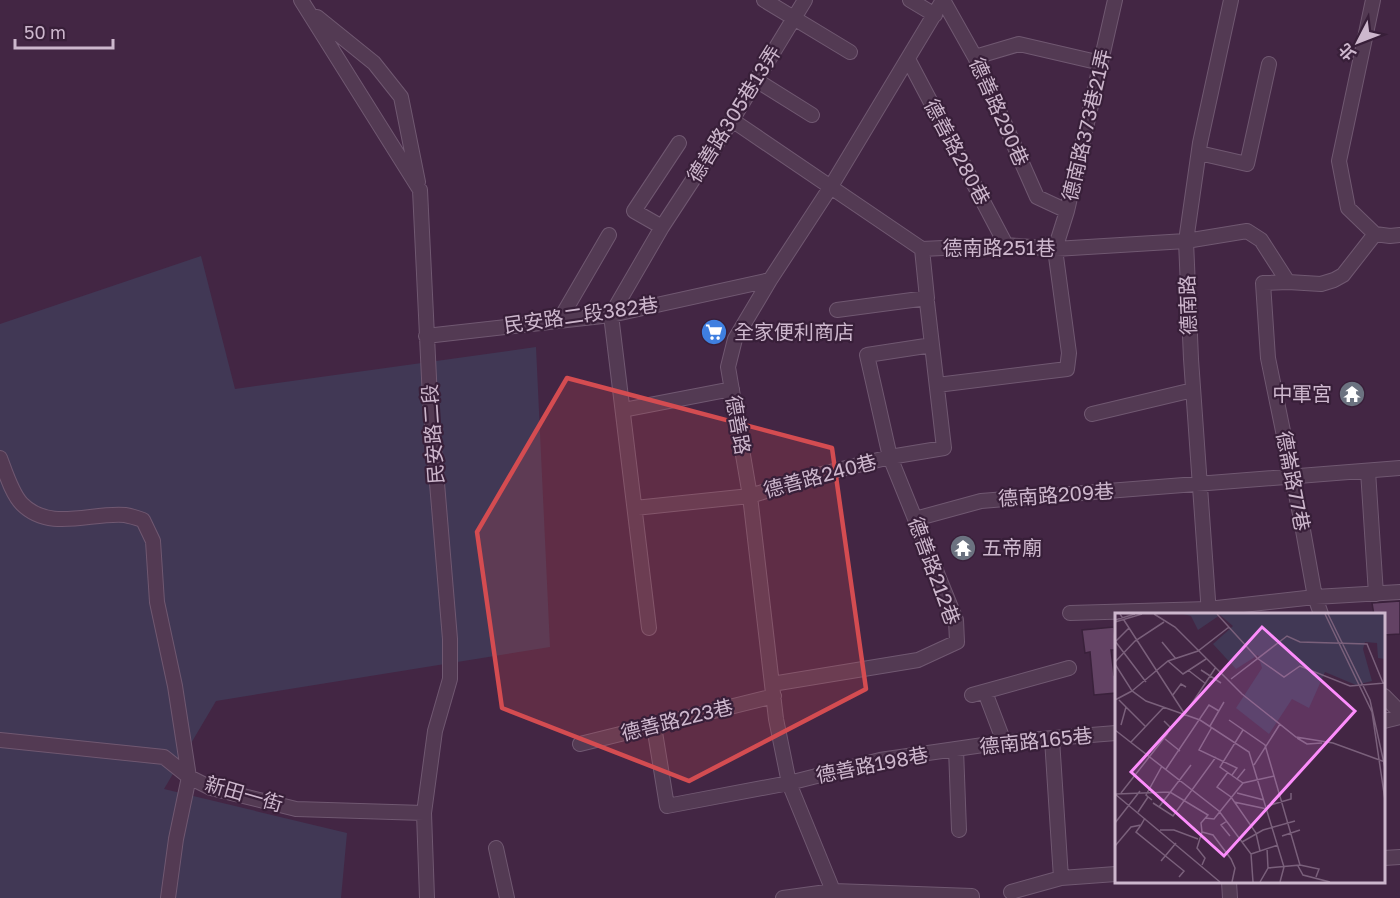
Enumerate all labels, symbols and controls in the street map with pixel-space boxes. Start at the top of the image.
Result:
scale bar [15,12,112,50]
north arrow [1328,12,1388,72]
text: 50 m [24,21,66,43]
text: 北 [1334,39,1360,65]
street label: 德善路305巷13弄 [681,40,785,186]
street label: 德南路373巷21弄 [1057,46,1115,203]
street label: 德善路290巷 [965,54,1034,170]
street label: 德善路280巷 [920,95,996,208]
street label: 德南路251巷 [943,235,1055,259]
street label: 德南路 [1174,275,1200,335]
street label: 民安路二段382巷 [502,291,660,337]
supermarket icon: 全家便利商店 [699,317,729,347]
place label: 全家便利商店 [734,319,854,343]
temple icon: 中軍宮 [1337,379,1367,409]
place label: 中軍宮 [1272,381,1332,405]
street label: 民安路二段 [417,383,447,485]
street label: 德善路 [722,393,756,456]
street label: 德崙路77巷 [1273,429,1315,533]
street label: 德善路240巷 [761,448,879,502]
street label: 德南路209巷 [997,478,1115,510]
street label: 德善路212巷 [904,514,966,628]
temple icon: 五帝廟 [948,533,978,563]
place label: 五帝廟 [982,535,1042,559]
inset map [1115,613,1385,883]
street label: 德善路223巷 [618,693,735,745]
street label: 德南路165巷 [978,722,1094,758]
street label: 德善路198巷 [814,741,930,787]
street label: 新田一街 [203,770,286,816]

